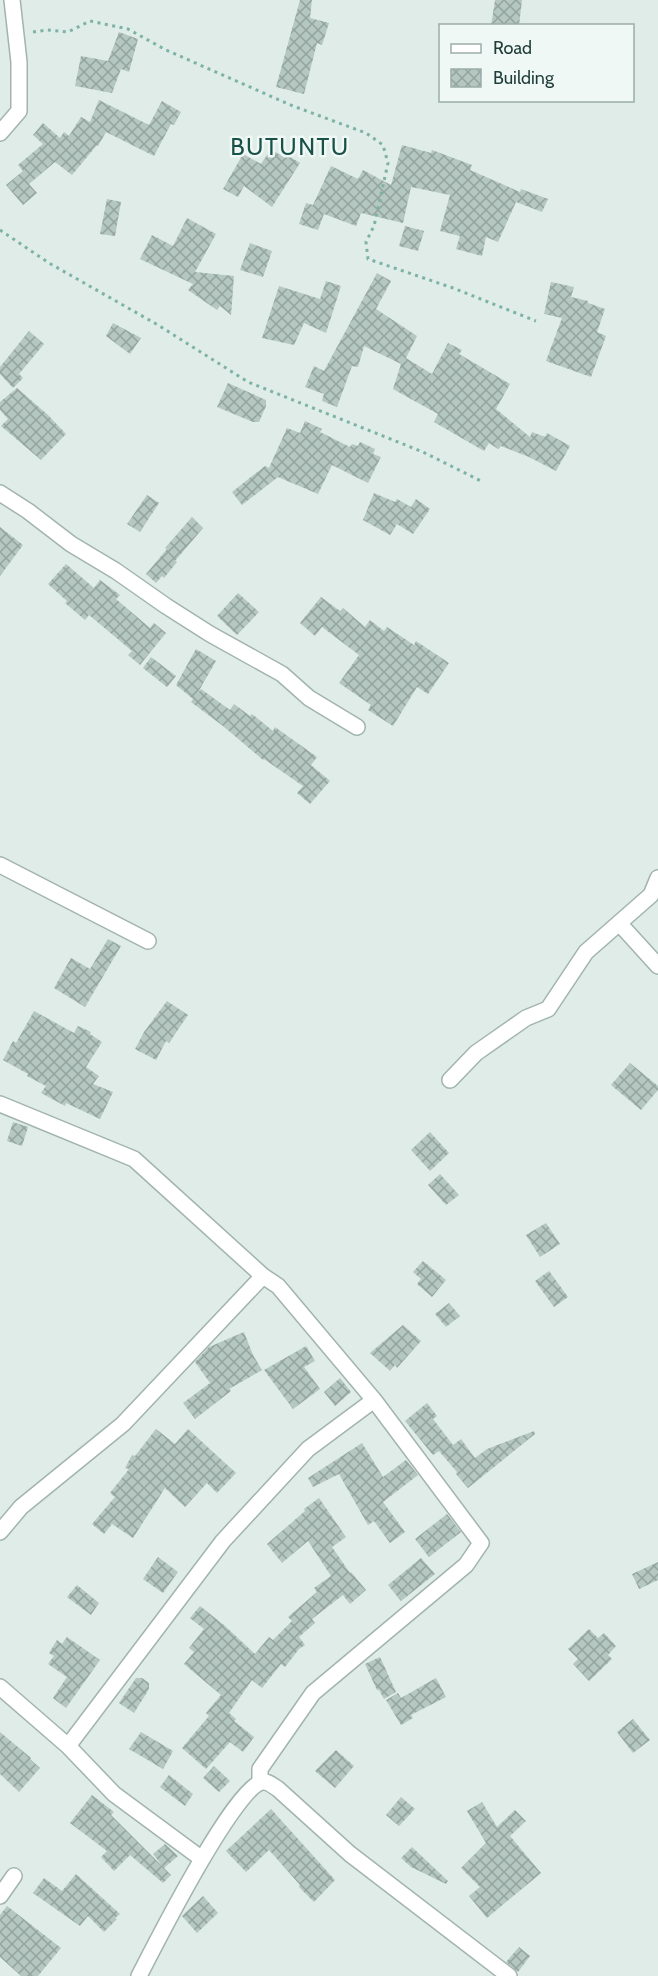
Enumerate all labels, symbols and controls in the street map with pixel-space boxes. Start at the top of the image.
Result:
legend [439,24,634,102]
text: Road [493,37,532,59]
text: Building [493,67,555,89]
district label: BUTUNTU [230,132,350,161]

